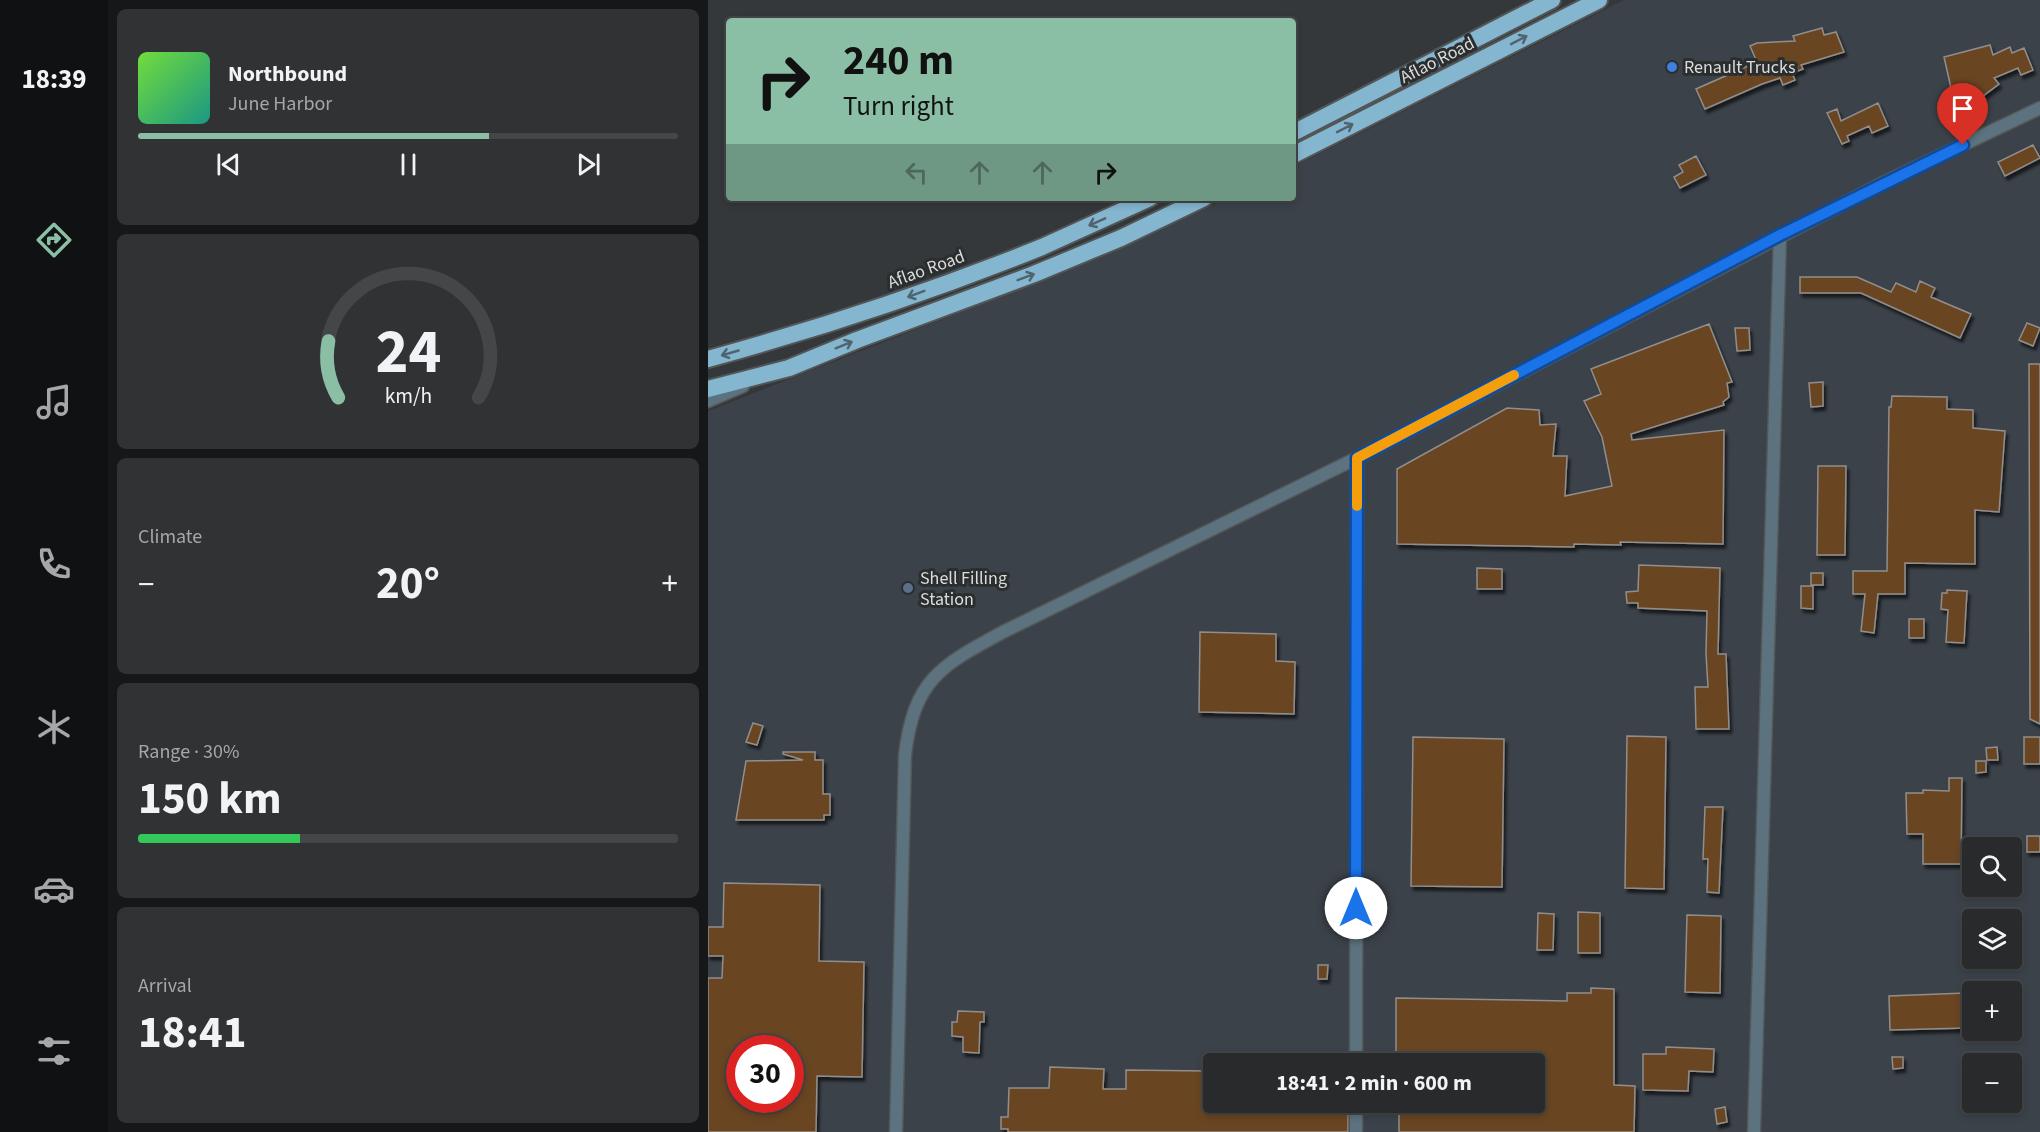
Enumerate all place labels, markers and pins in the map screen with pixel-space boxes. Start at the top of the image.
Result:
place label: Renault Trucks [1684,55,1796,80]
marker: Renault Trucks [1665,60,1679,74]
pin [1937,83,1988,145]
place label: Shell Filling Station [920,566,1007,612]
marker: Shell Filling Station [901,581,915,595]

